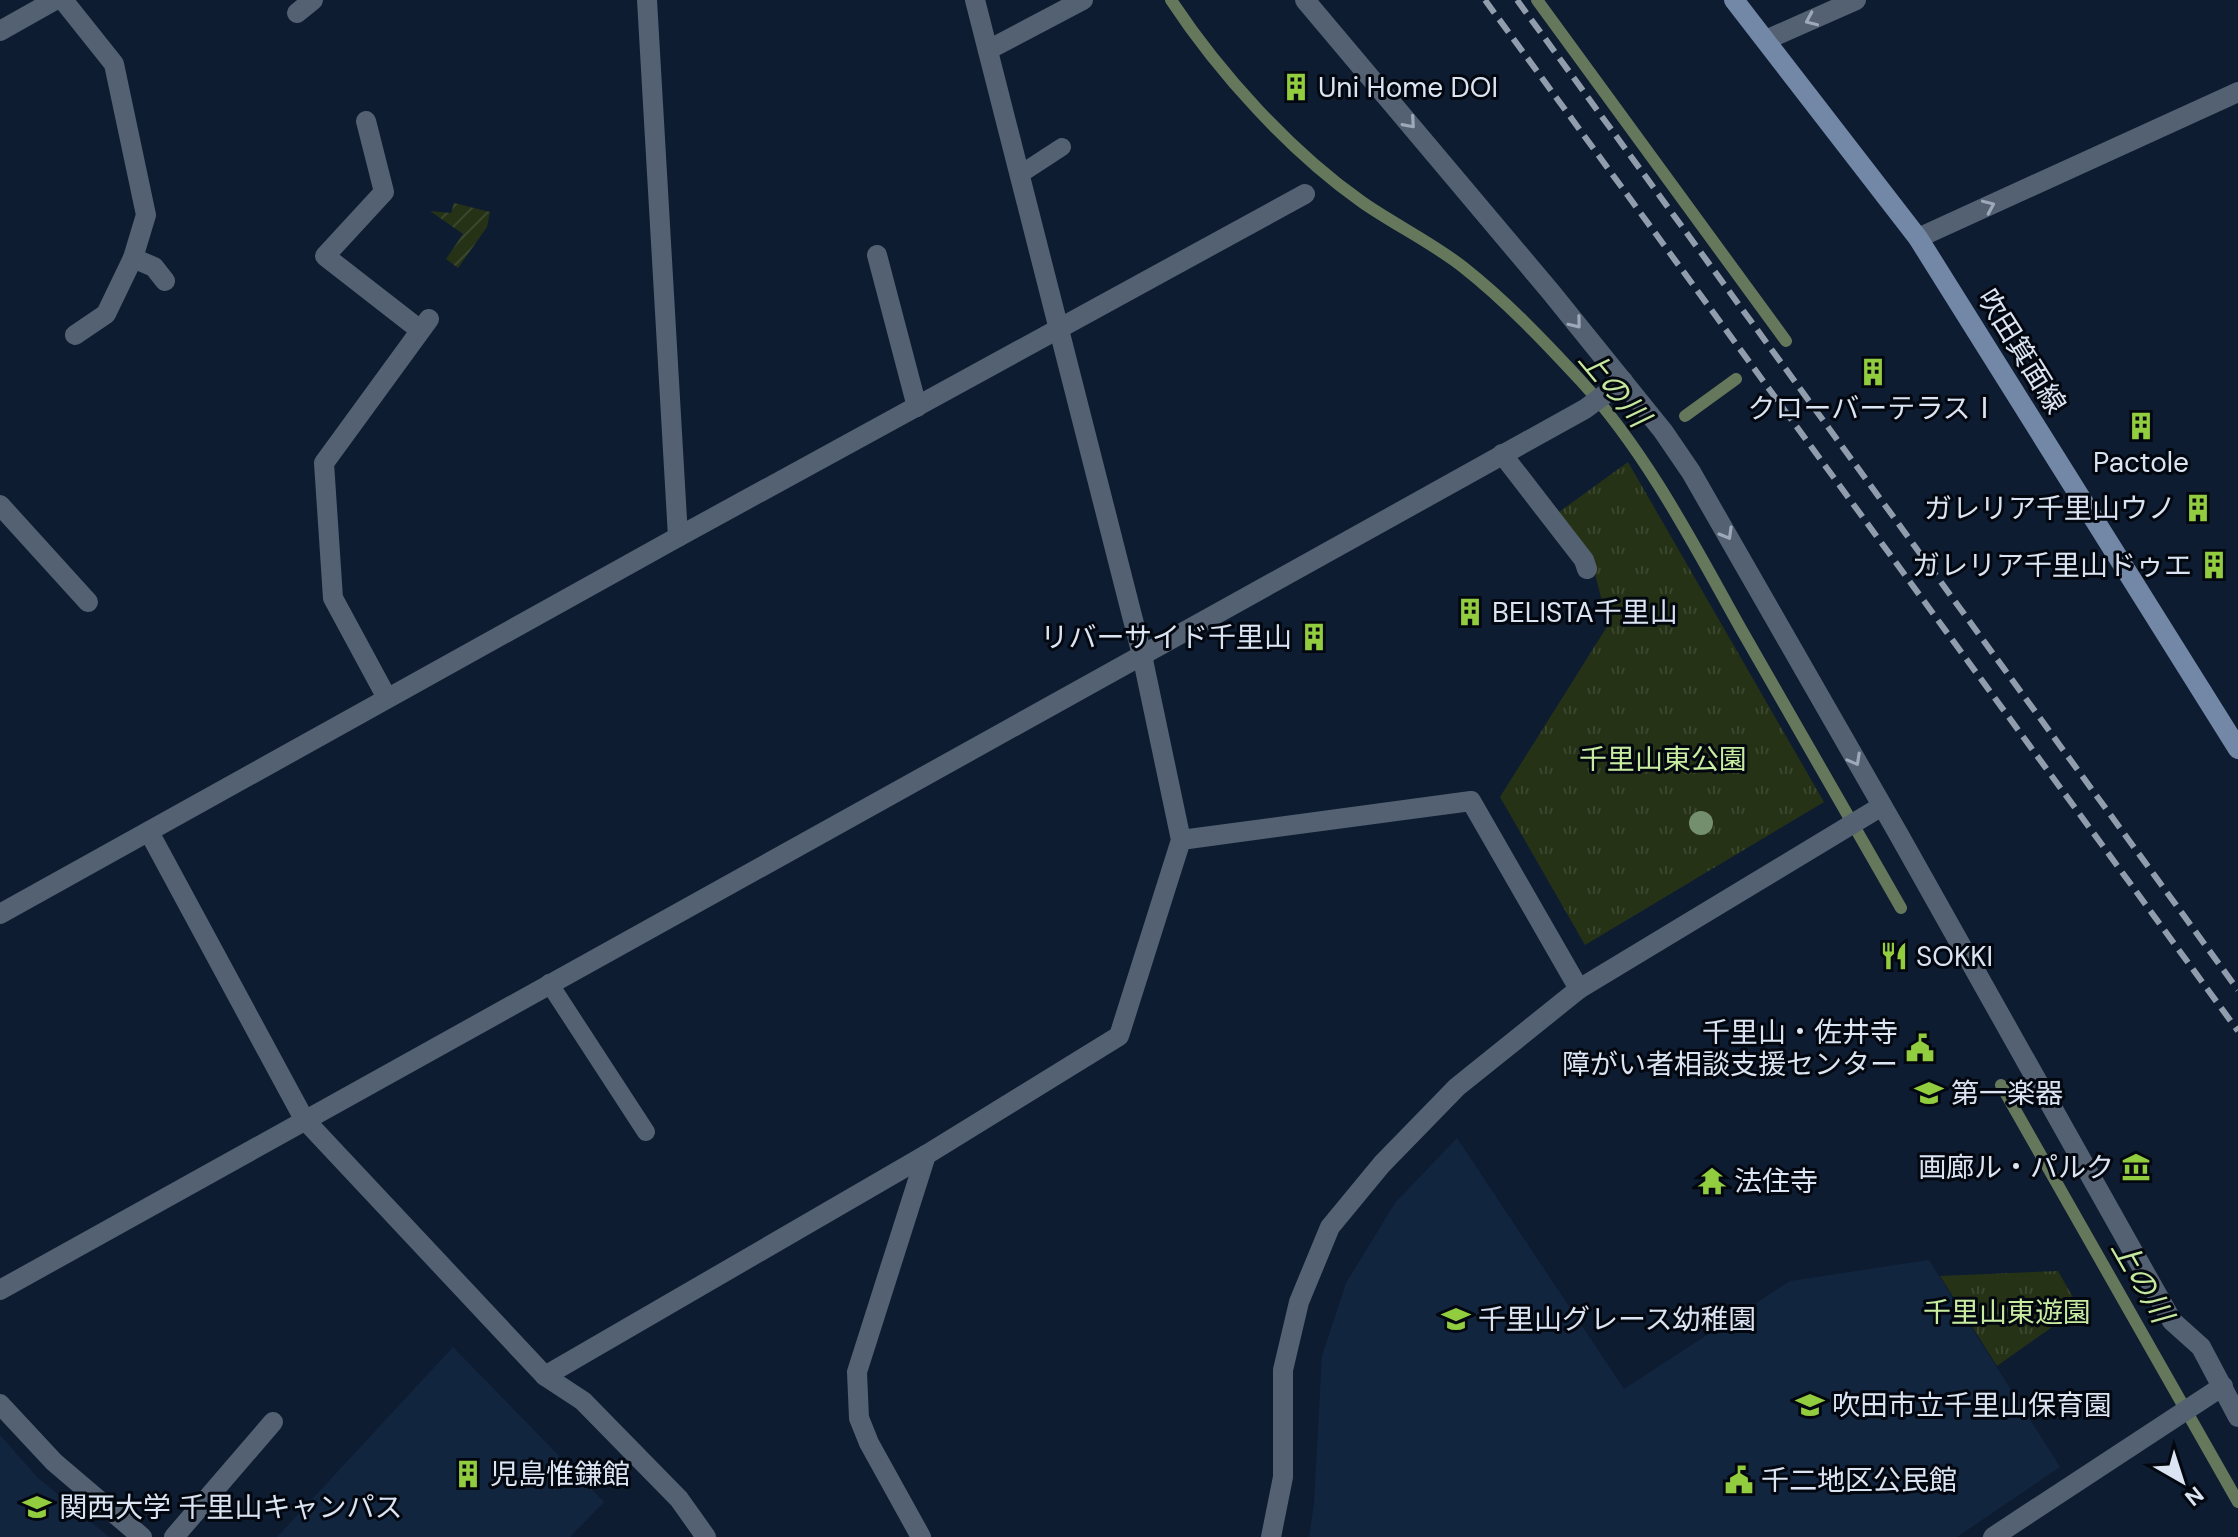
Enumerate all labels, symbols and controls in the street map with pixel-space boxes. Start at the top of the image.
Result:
one-way arrow [1805,10,1819,26]
place label: Uni Home DOI [1318,69,1498,106]
building icon: Uni Home DOI [1281,72,1311,102]
one-way arrow [1400,114,1415,128]
one-way arrow [1980,199,1995,215]
street label: 吹田箕面線 [1969,282,2074,420]
one-way arrow [1566,314,1581,328]
water label: 上の川 [1571,341,1660,437]
building icon: クローバーテラスⅠ [1858,357,1888,387]
place label: クローバーテラスⅠ [1747,390,1999,427]
building icon: Pactole [2126,411,2156,441]
place label: Pactole [2093,444,2189,481]
place label: ガレリア千里山ウノ [1924,490,2176,527]
building icon: ガレリア千里山ウノ [2183,493,2213,523]
one-way arrow [1718,525,1733,540]
place label: ガレリア千里山ドゥエ [1912,547,2192,584]
building icon: ガレリア千里山ドゥエ [2199,550,2229,580]
place label: BELISTA千里山 [1492,594,1678,631]
building icon: BELISTA千里山 [1455,597,1485,627]
place label: リバーサイド千里山 [1041,619,1292,656]
building icon: リバーサイド千里山 [1299,622,1329,652]
park label: 千里山東公園 [1579,741,1747,778]
one-way arrow [1846,752,1861,766]
place label: SOKKI [1916,938,1993,975]
restaurant icon: SOKKI [1879,941,1909,971]
place label: 千里山・佐井寺 障がい者相談支援センター [1562,1014,1898,1083]
public building icon: 千里山・佐井寺 障がい者相談支援センター [1905,1033,1935,1063]
place label: 第一楽器 [1951,1075,2063,1112]
school or university icon: 第一楽器 [1914,1078,1944,1108]
place label: 画廊ル・パルク [1918,1149,2114,1186]
museum icon: 画廊ル・パルク [2121,1152,2151,1182]
place label: 法住寺 [1734,1163,1818,1200]
temple icon: 法住寺 [1697,1166,1727,1196]
water label: 上の川 [2103,1232,2183,1332]
park label: 千里山東遊園 [1923,1294,2091,1331]
place label: 千里山グレース幼稚園 [1478,1301,1757,1338]
school or university icon: 千里山グレース幼稚園 [1441,1304,1471,1334]
place label: 吹田市立千里山保育園 [1832,1387,2112,1424]
school or university icon: 吹田市立千里山保育園 [1795,1390,1825,1420]
north arrow [2142,1441,2222,1521]
place label: 児島惟鎌館 [490,1456,630,1493]
building icon: 児島惟鎌館 [453,1459,483,1489]
place label: 千二地区公民館 [1761,1462,1957,1499]
public building icon: 千二地区公民館 [1724,1465,1754,1495]
text: N [2179,1480,2210,1512]
place label: 関西大学 千里山キャンパス [59,1489,402,1526]
school or university icon: 関西大学 千里山キャンパス [22,1492,52,1522]

